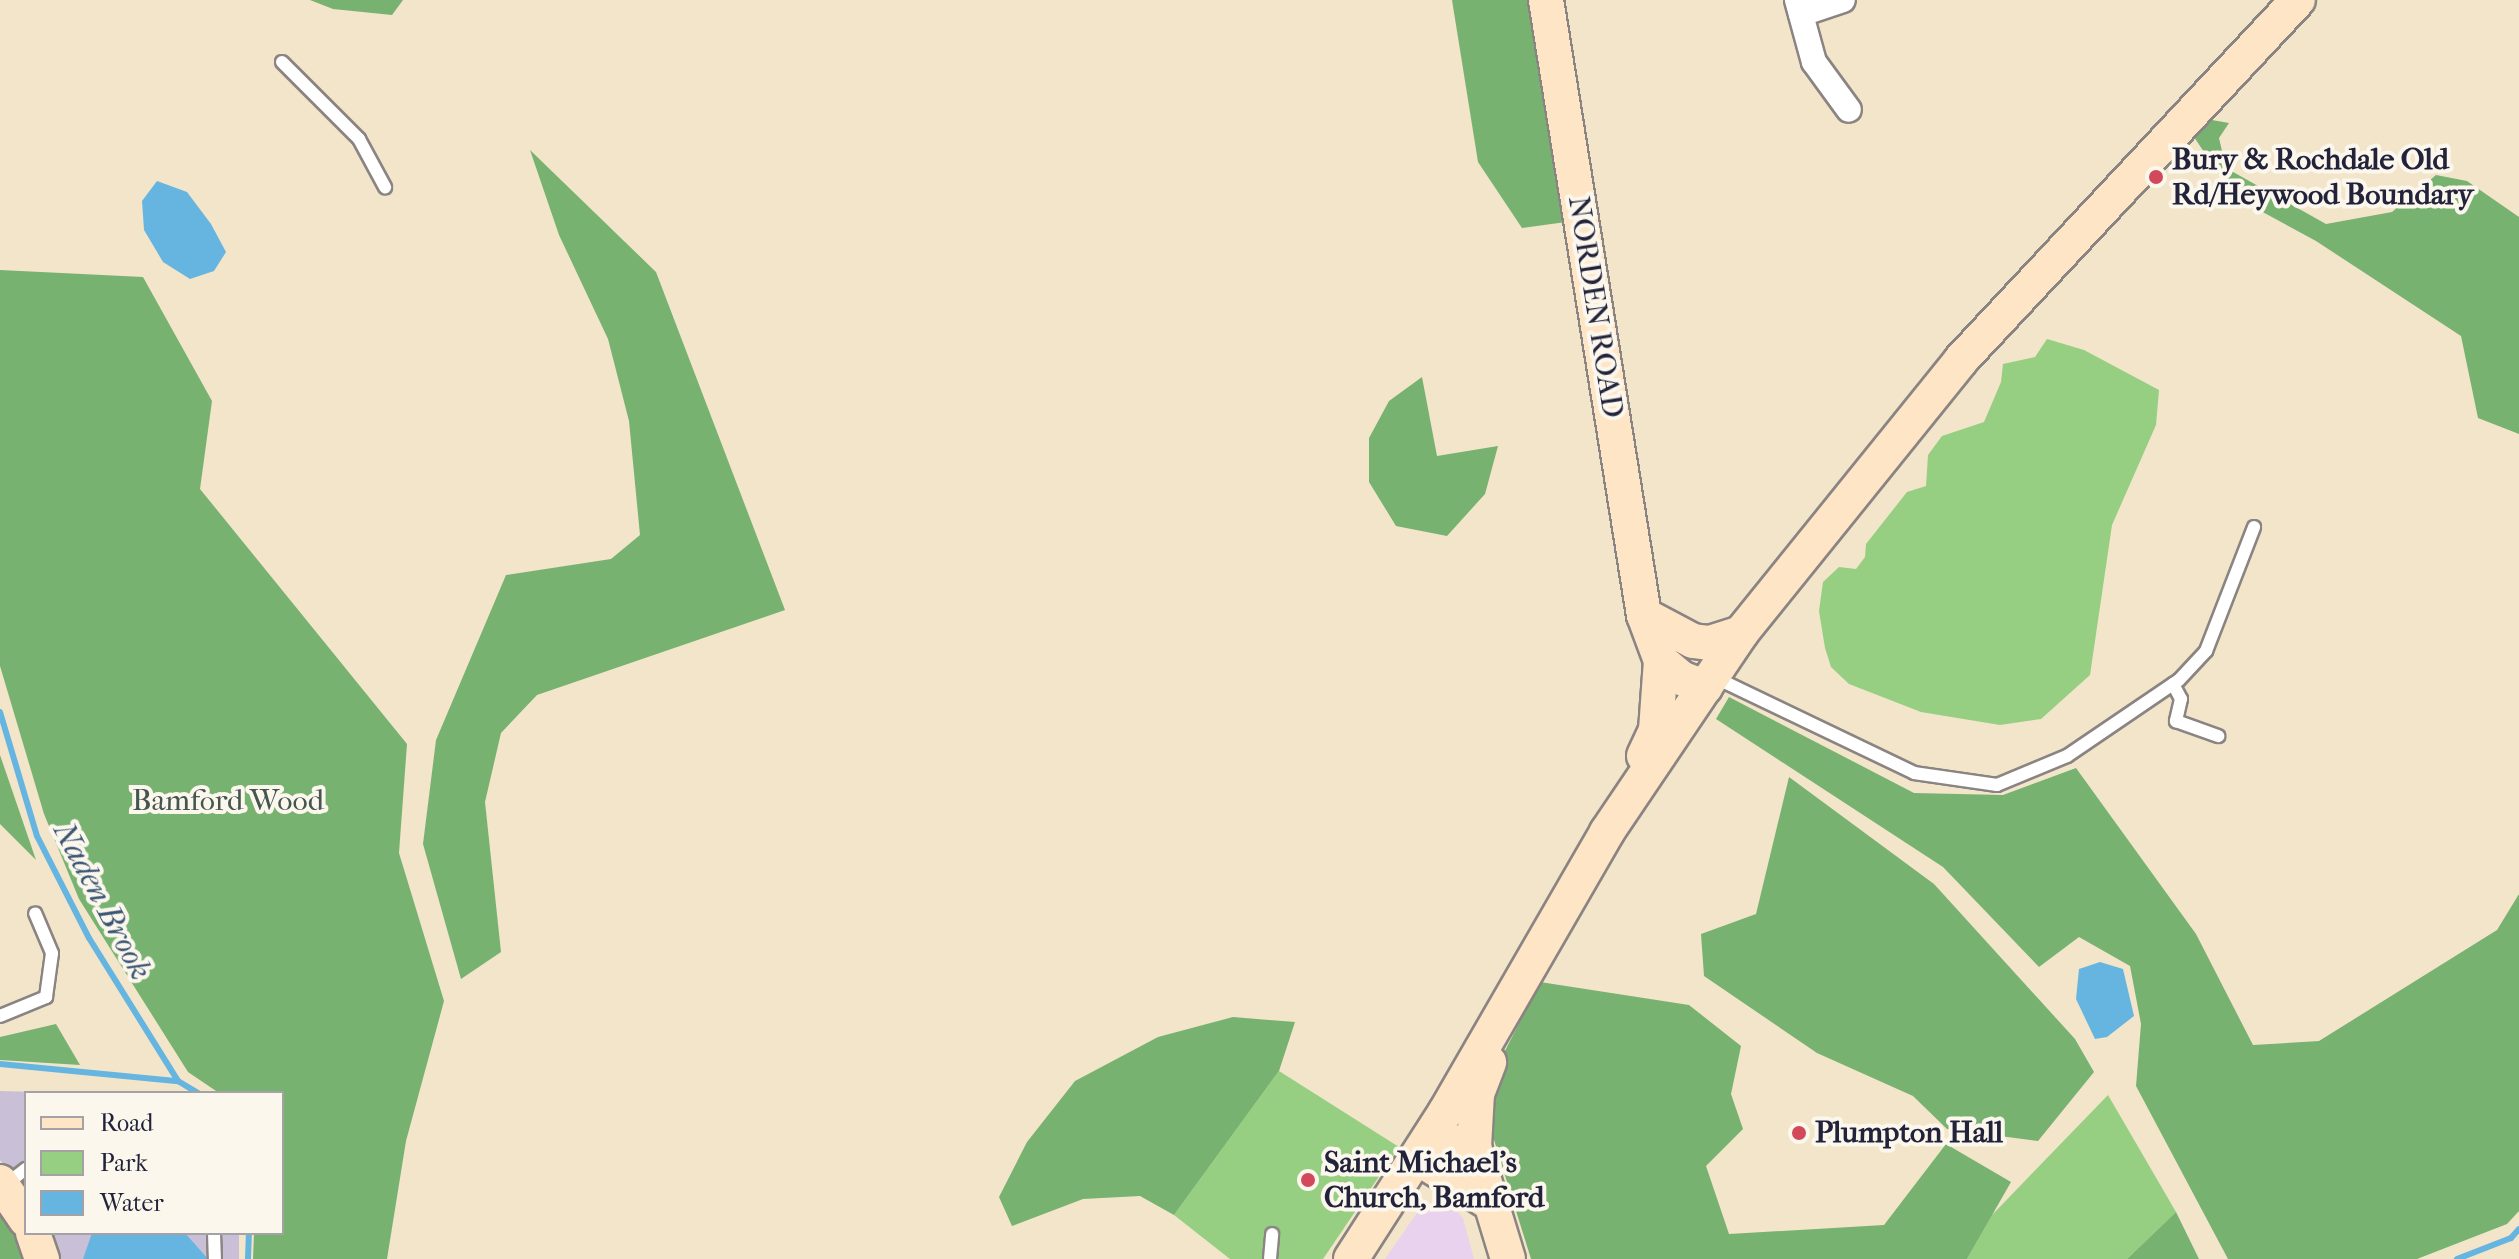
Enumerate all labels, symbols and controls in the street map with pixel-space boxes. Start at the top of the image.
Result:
place label: Bury & Rochdale Old Rd/Heywood Boundary [2172,142,2474,212]
marker: Bury & Rochdale Old Rd/Heywood Boundary [2147,168,2165,186]
street label: NORDEN ROAD [1560,194,1630,420]
park label: Bamford Wood [132,783,324,819]
water label: Naden Brook [44,816,160,986]
legend [24,1091,284,1235]
text: Road [100,1109,153,1137]
place label: Plumpton Hall [1815,1115,2003,1151]
marker: Plumpton Hall [1790,1124,1808,1142]
place label: Saint Michael's Church, Bamford [1324,1145,1544,1216]
text: Park [100,1149,148,1177]
marker: Saint Michael's Church, Bamford [1299,1171,1317,1189]
text: Water [100,1189,164,1217]

